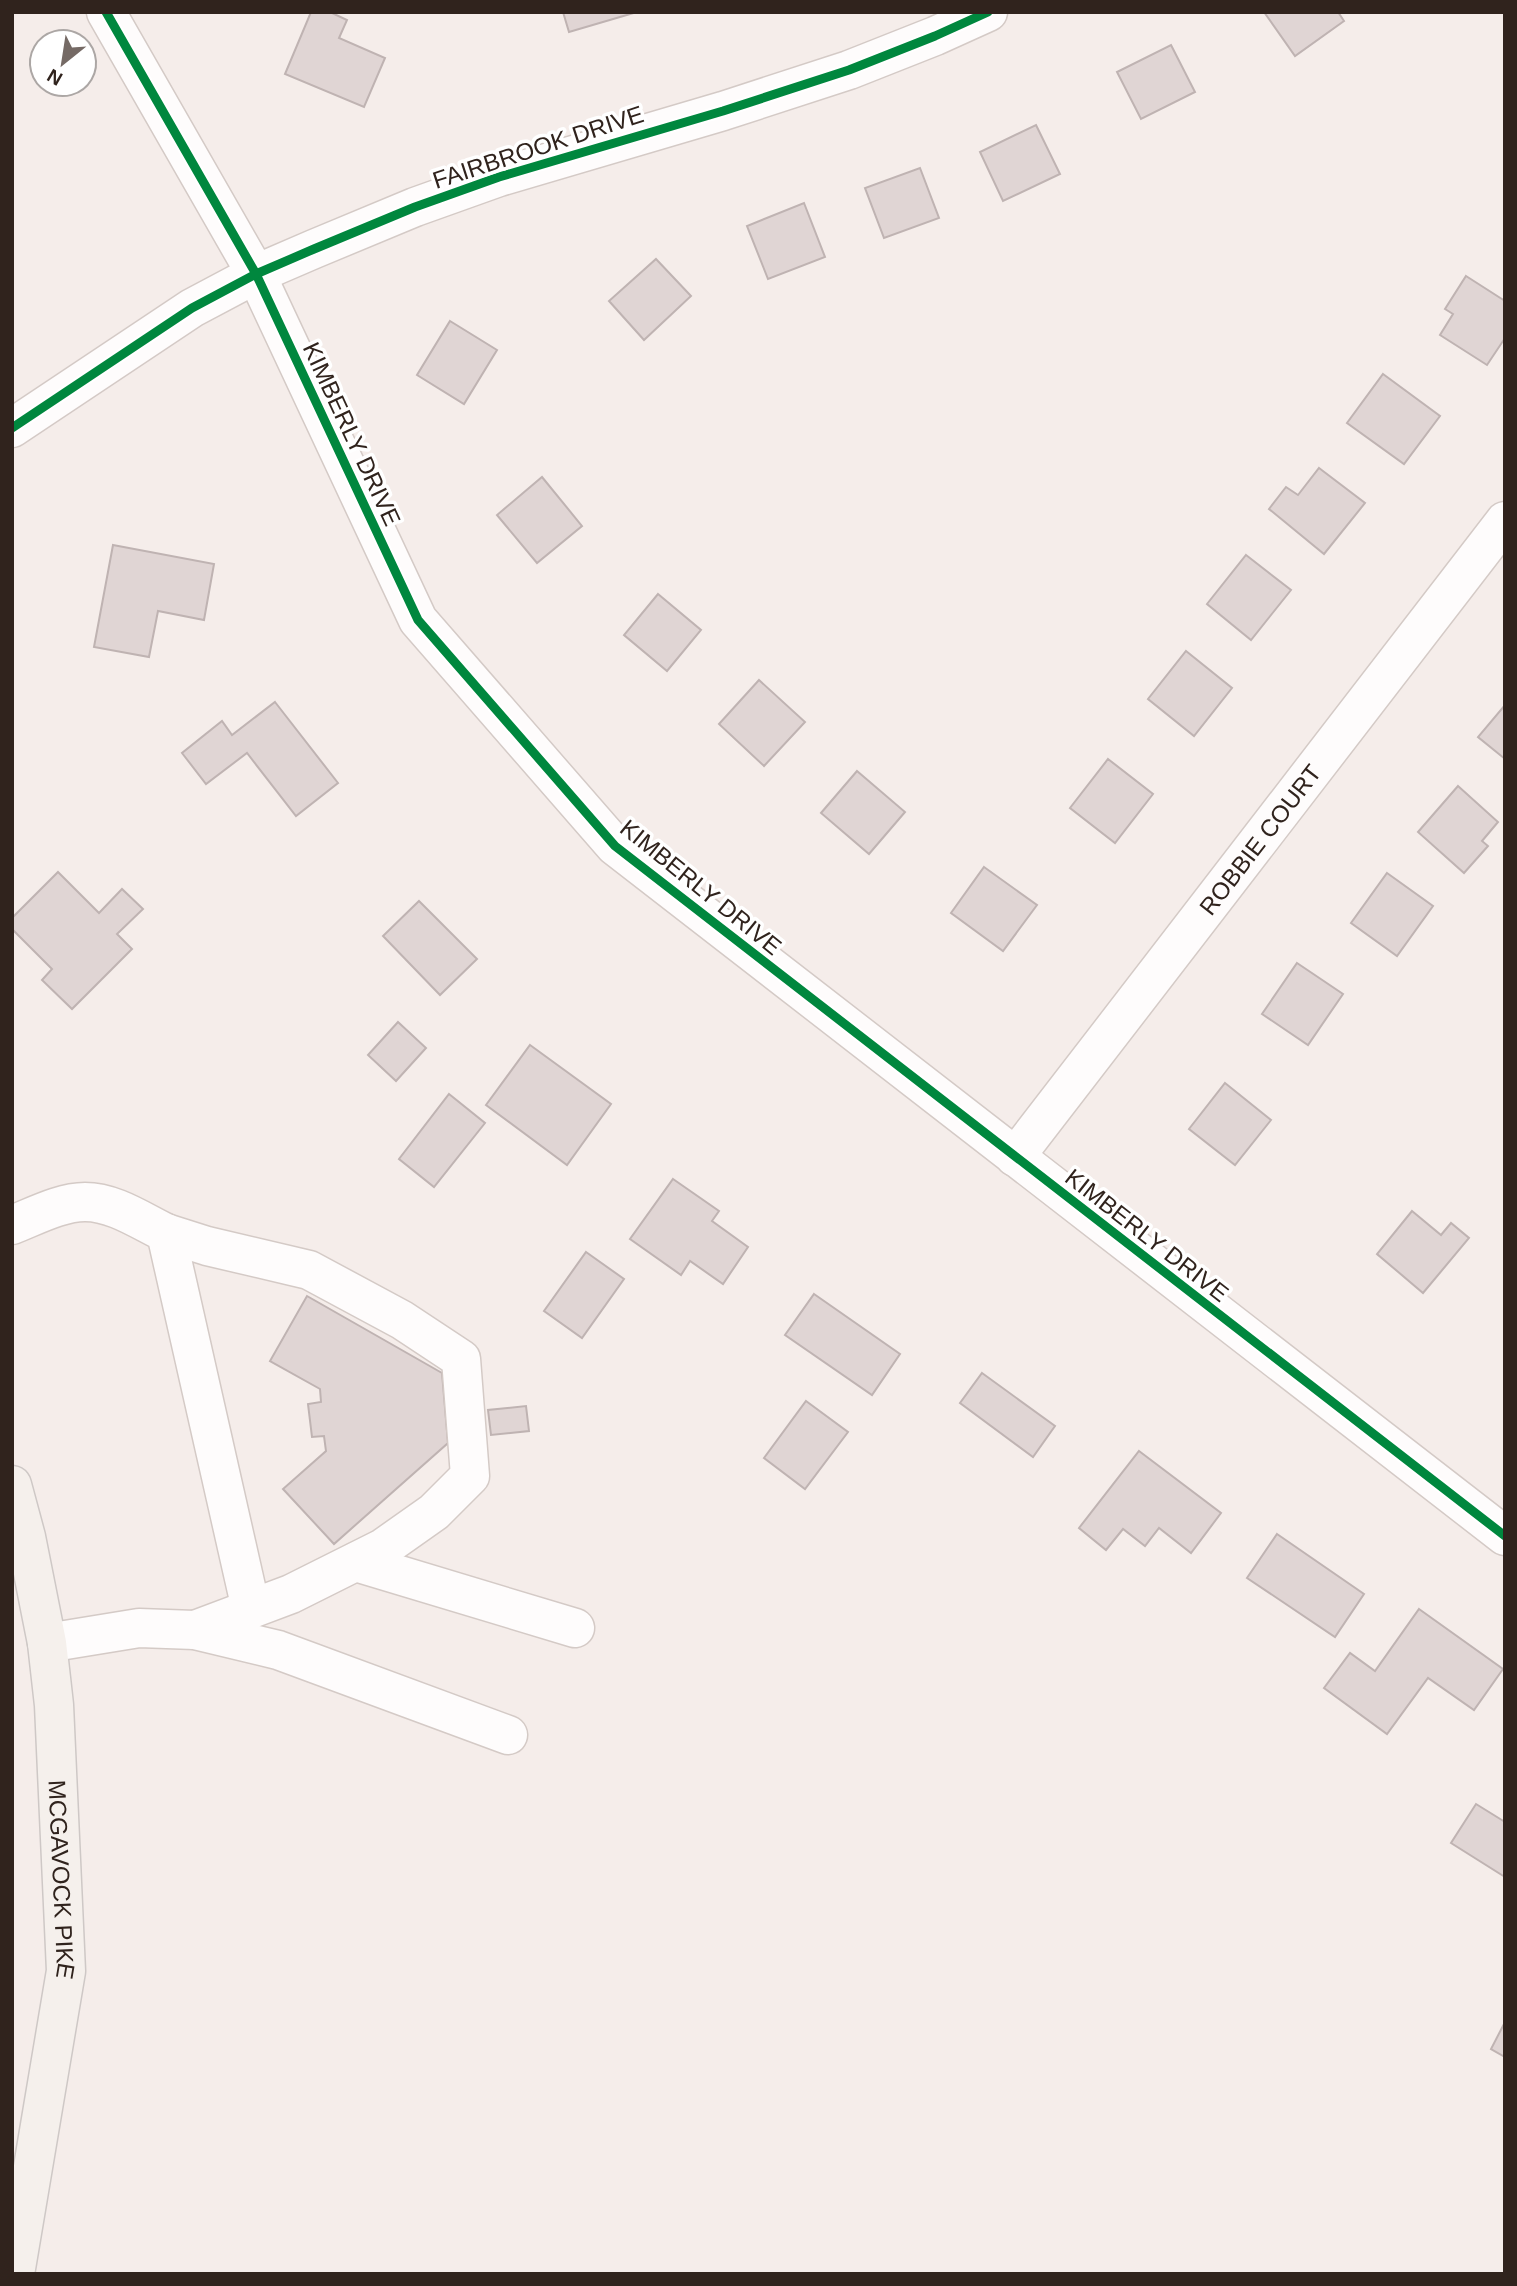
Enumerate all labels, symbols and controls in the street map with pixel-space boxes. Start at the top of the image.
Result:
north arrow [28,28,98,98]
text: N [44,65,66,90]
street label: FAIRBROOK DRIVE [429,100,647,194]
street label: KIMBERLY DRIVE [298,338,406,530]
street label: ROBBIE COURT [1193,759,1326,920]
street label: KIMBERLY DRIVE [615,814,787,960]
street label: KIMBERLY DRIVE [1060,1163,1234,1307]
street label: MCGAVOCK PIKE [44,1779,81,1981]

